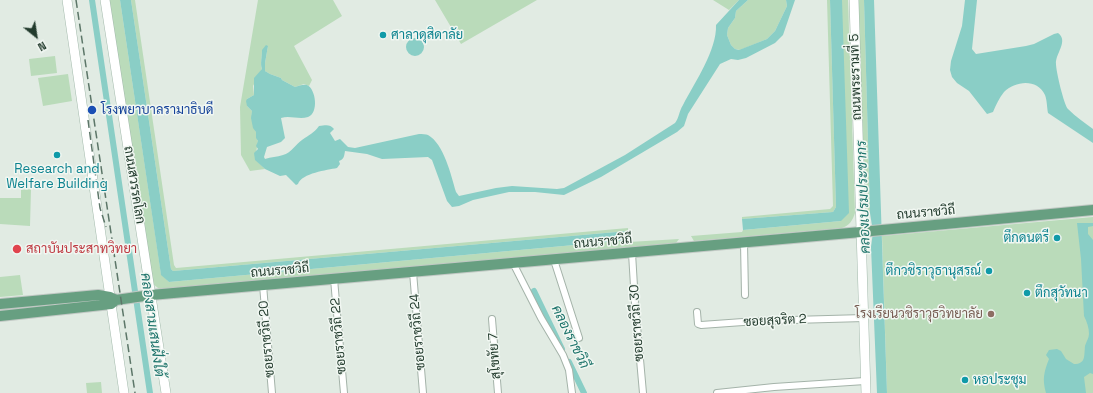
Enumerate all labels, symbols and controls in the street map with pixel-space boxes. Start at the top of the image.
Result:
north arrow [16,16,56,56]
place label: ศาลาดุสิดาลัย [391,27,463,43]
marker: ศาลาดุสิดาลัย [378,30,388,40]
street label: ถนนพระรามที่ 5 [847,33,865,121]
text: N [35,38,49,54]
place label: โรงพยาบาลรามาธิบดี [101,102,213,118]
marker: โรงพยาบาลรามาธิบดี [86,104,98,116]
water label: คลองเปรมประชากร [854,140,874,254]
street label: ถนนสวรรคโลก [120,145,148,225]
marker: Research and Welfare Building [52,150,62,160]
place label: Research and Welfare Building [6,161,108,192]
street label: ถนนราชวิถี [896,203,956,223]
place label: ตึกดนตรี [1003,230,1049,246]
street label: ถนนราชวิถี [573,232,633,252]
marker: ตึกดนตรี [1052,233,1062,243]
place label: สถาบันประสาทวิทยา [26,241,137,257]
marker: สถาบันประสาทวิทยา [11,243,23,255]
street label: ถนนราชวิถี [250,261,310,281]
place label: ตึกวชิราวุธานุสรณ์ [886,263,981,279]
marker: ตึกวชิราวุธานุสรณ์ [984,266,994,276]
water label: คลองสามเสนฝั่งใต้ [136,272,168,378]
street label: ซอยราชวิถี 30 [627,284,647,362]
place label: ตึกสุวัทนา [1035,285,1088,301]
marker: ตึกสุวัทนา [1022,288,1032,298]
street label: ซอยราชวิถี 24 [407,293,429,371]
street label: ซอยราชวิถี 22 [328,297,350,375]
street label: ซอยราชวิถี 20 [256,300,278,378]
water label: คลองราชวิถี [547,303,593,371]
place label: โรงเรียนวชิราวุธวิทยาลัย [855,306,983,322]
marker: โรงเรียนวชิราวุธวิทยาลัย [986,309,996,319]
street label: ซอยสุจริต 2 [743,312,807,330]
street label: สุโขทัย 7 [486,332,504,380]
place label: หอประชุม [973,372,1027,388]
marker: หอประชุม [960,375,970,385]

